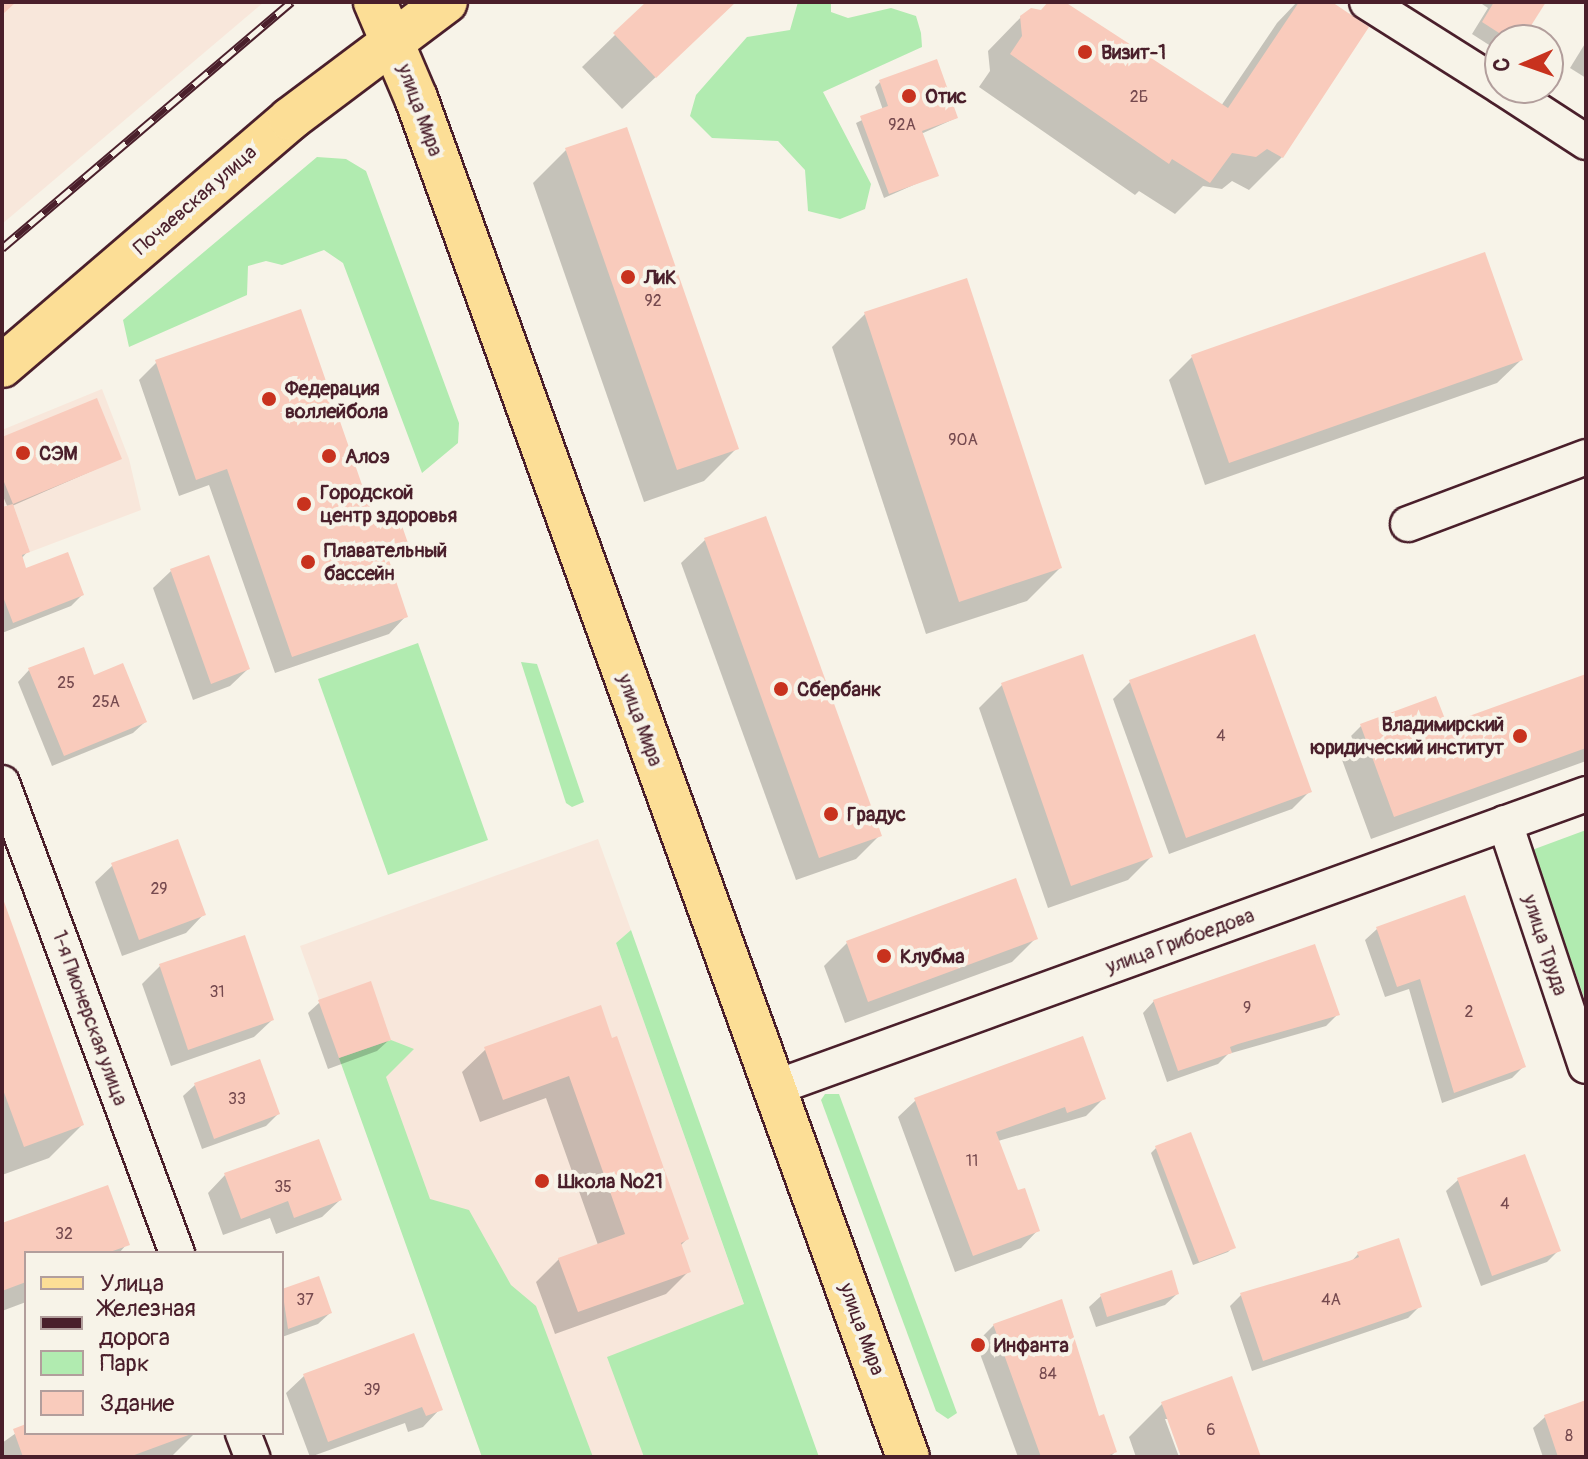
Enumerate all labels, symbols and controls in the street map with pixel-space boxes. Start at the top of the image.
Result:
north arrow [1484,24,1564,104]
place label: Визит-1 [1101,40,1166,64]
marker: Визит-1 [1076,43,1094,61]
text: С [1488,58,1516,72]
street label: улица Мира [392,61,448,159]
place label: Отис [925,84,967,108]
marker: Отис [900,87,918,105]
house number: 2Б [1130,87,1148,107]
house number: 92А [888,115,916,135]
street label: Почаевская улица [129,140,261,260]
place label: ЛиК [644,265,676,289]
marker: ЛиК [619,268,637,286]
house number: 92 [644,291,662,311]
place label: Федерация воллейбола [285,376,388,423]
marker: Федерация воллейбола [260,390,278,408]
house number: 90А [948,430,978,450]
place label: СЭМ [39,441,78,465]
marker: СЭМ [14,444,32,462]
place label: Алоэ [345,444,390,468]
marker: Алоэ [320,447,338,465]
place label: Городской центр здоровья [320,480,457,527]
marker: Городской центр здоровья [295,495,313,513]
place label: Плавательный бассейн [324,538,447,585]
marker: Плавательный бассейн [299,553,317,571]
street label: улица Мира [612,671,668,769]
house number: 25 [57,673,75,693]
place label: Сбербанк [797,677,881,701]
marker: Сбербанк [772,680,790,698]
house number: 25А [92,692,120,712]
place label: Владимирский юридический институт [1310,712,1504,759]
house number: 4 [1216,726,1226,746]
marker: Владимирский юридический институт [1511,727,1529,745]
place label: Градус [847,802,906,826]
marker: Градус [822,805,840,823]
house number: 29 [150,879,168,899]
street label: улица Труда [1517,892,1573,998]
street label: улица Грибоедова [1103,903,1257,979]
street label: 1-я Пионерская улица [47,927,133,1109]
place label: Клубма [900,944,965,968]
marker: Клубма [875,947,893,965]
house number: 31 [209,982,225,1002]
house number: 9 [1243,998,1251,1018]
house number: 2 [1465,1002,1473,1022]
house number: 33 [228,1089,246,1109]
house number: 11 [966,1151,978,1171]
place label: Школа №21 [558,1169,663,1193]
marker: Школа №21 [533,1172,551,1190]
house number: 35 [274,1177,292,1197]
house number: 4 [1500,1194,1510,1214]
house number: 32 [55,1224,73,1244]
legend [24,1251,284,1435]
text: Улица [100,1269,164,1298]
street label: улица Мира [834,1280,890,1378]
house number: 37 [296,1290,314,1310]
house number: 4А [1321,1290,1341,1310]
text: Железная дорога [99,1294,196,1352]
place label: Инфанта [994,1333,1069,1357]
marker: Инфанта [969,1336,987,1354]
text: Парк [100,1349,149,1378]
house number: 84 [1039,1364,1057,1384]
house number: 39 [363,1380,381,1400]
text: Здание [100,1389,174,1418]
house number: 6 [1206,1420,1216,1440]
house number: 8 [1565,1426,1573,1446]

